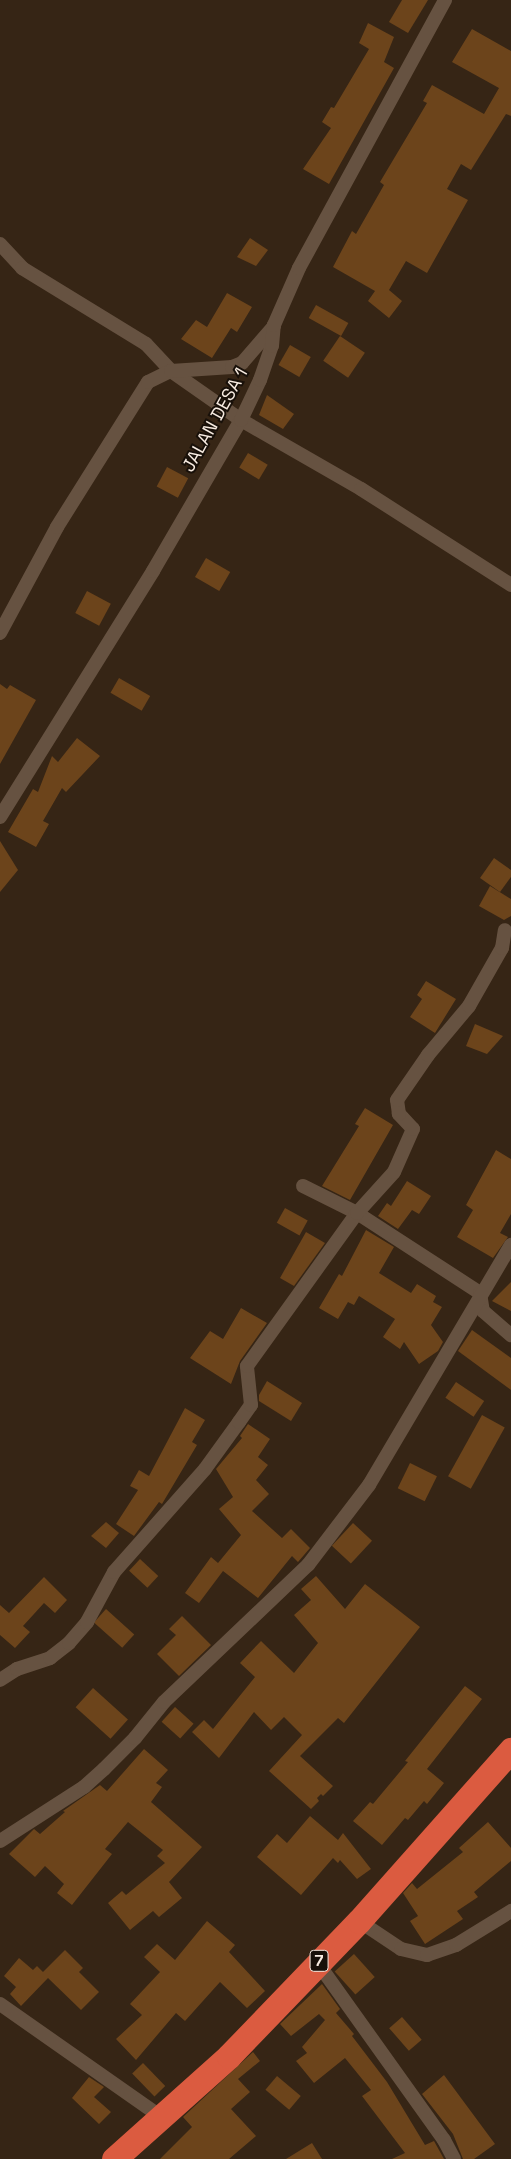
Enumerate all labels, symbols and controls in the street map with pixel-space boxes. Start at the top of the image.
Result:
street label: JALAN DESA 1 [177,364,253,476]
road number: 7 [309,1948,329,1974]

